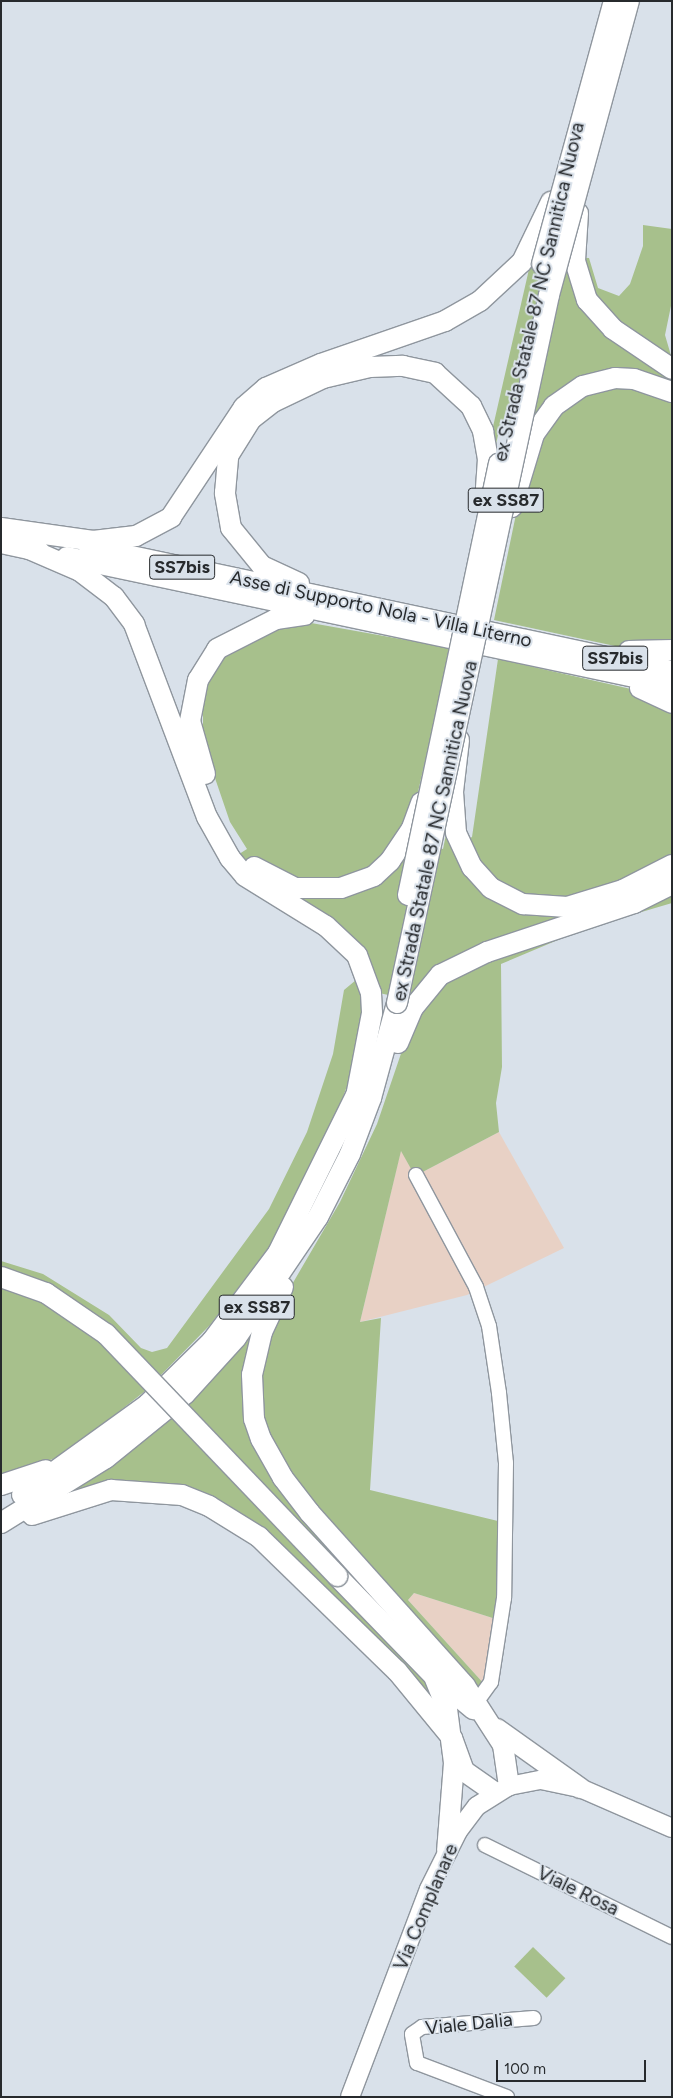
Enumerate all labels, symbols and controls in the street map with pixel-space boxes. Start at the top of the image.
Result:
street label: ex Strada Statale 87 NC Sannitica Nuova [489,120,589,464]
road number: ex SS87 [467,484,545,516]
road number: SS7bis [148,552,216,582]
street label: Asse di Supporto Nola - Villa Literno [228,566,534,652]
road number: SS7bis [581,642,649,674]
street label: ex Strada Statale 87 NC Sannitica Nuova [388,659,482,1003]
road number: ex SS87 [218,1291,296,1322]
street label: Via Complanare [389,1840,463,1974]
street label: Viale Rosa [533,1861,623,1921]
street label: Viale Dalia [424,2008,514,2040]
scale bar [498,2050,648,2082]
text: 100 m [504,2060,546,2078]

